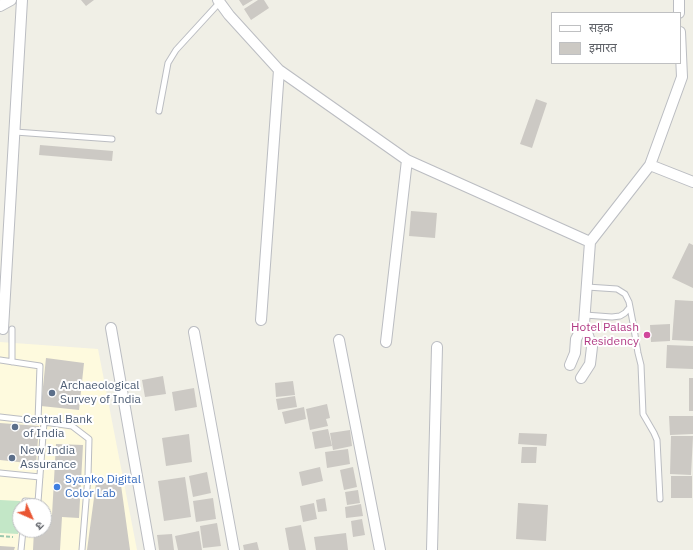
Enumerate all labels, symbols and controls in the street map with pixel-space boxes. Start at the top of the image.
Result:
legend [551,12,681,64]
text: सड़क [589,20,613,35]
text: इमारत [589,40,617,55]
place label: Hotel Palash Residency [571,321,639,349]
marker: Hotel Palash Residency [642,330,652,340]
place label: Archaeological Survey of India [60,379,141,407]
marker: Archaeological Survey of India [47,388,57,398]
place label: Central Bank of India [23,413,92,441]
marker: Central Bank of India [10,422,20,432]
place label: New India Assurance [20,444,76,472]
marker: New India Assurance [7,453,17,463]
place label: Syanko Digital Color Lab [65,473,141,501]
marker: Syanko Digital Color Lab [52,482,62,492]
north arrow [12,498,52,538]
text: उ [33,519,47,533]

